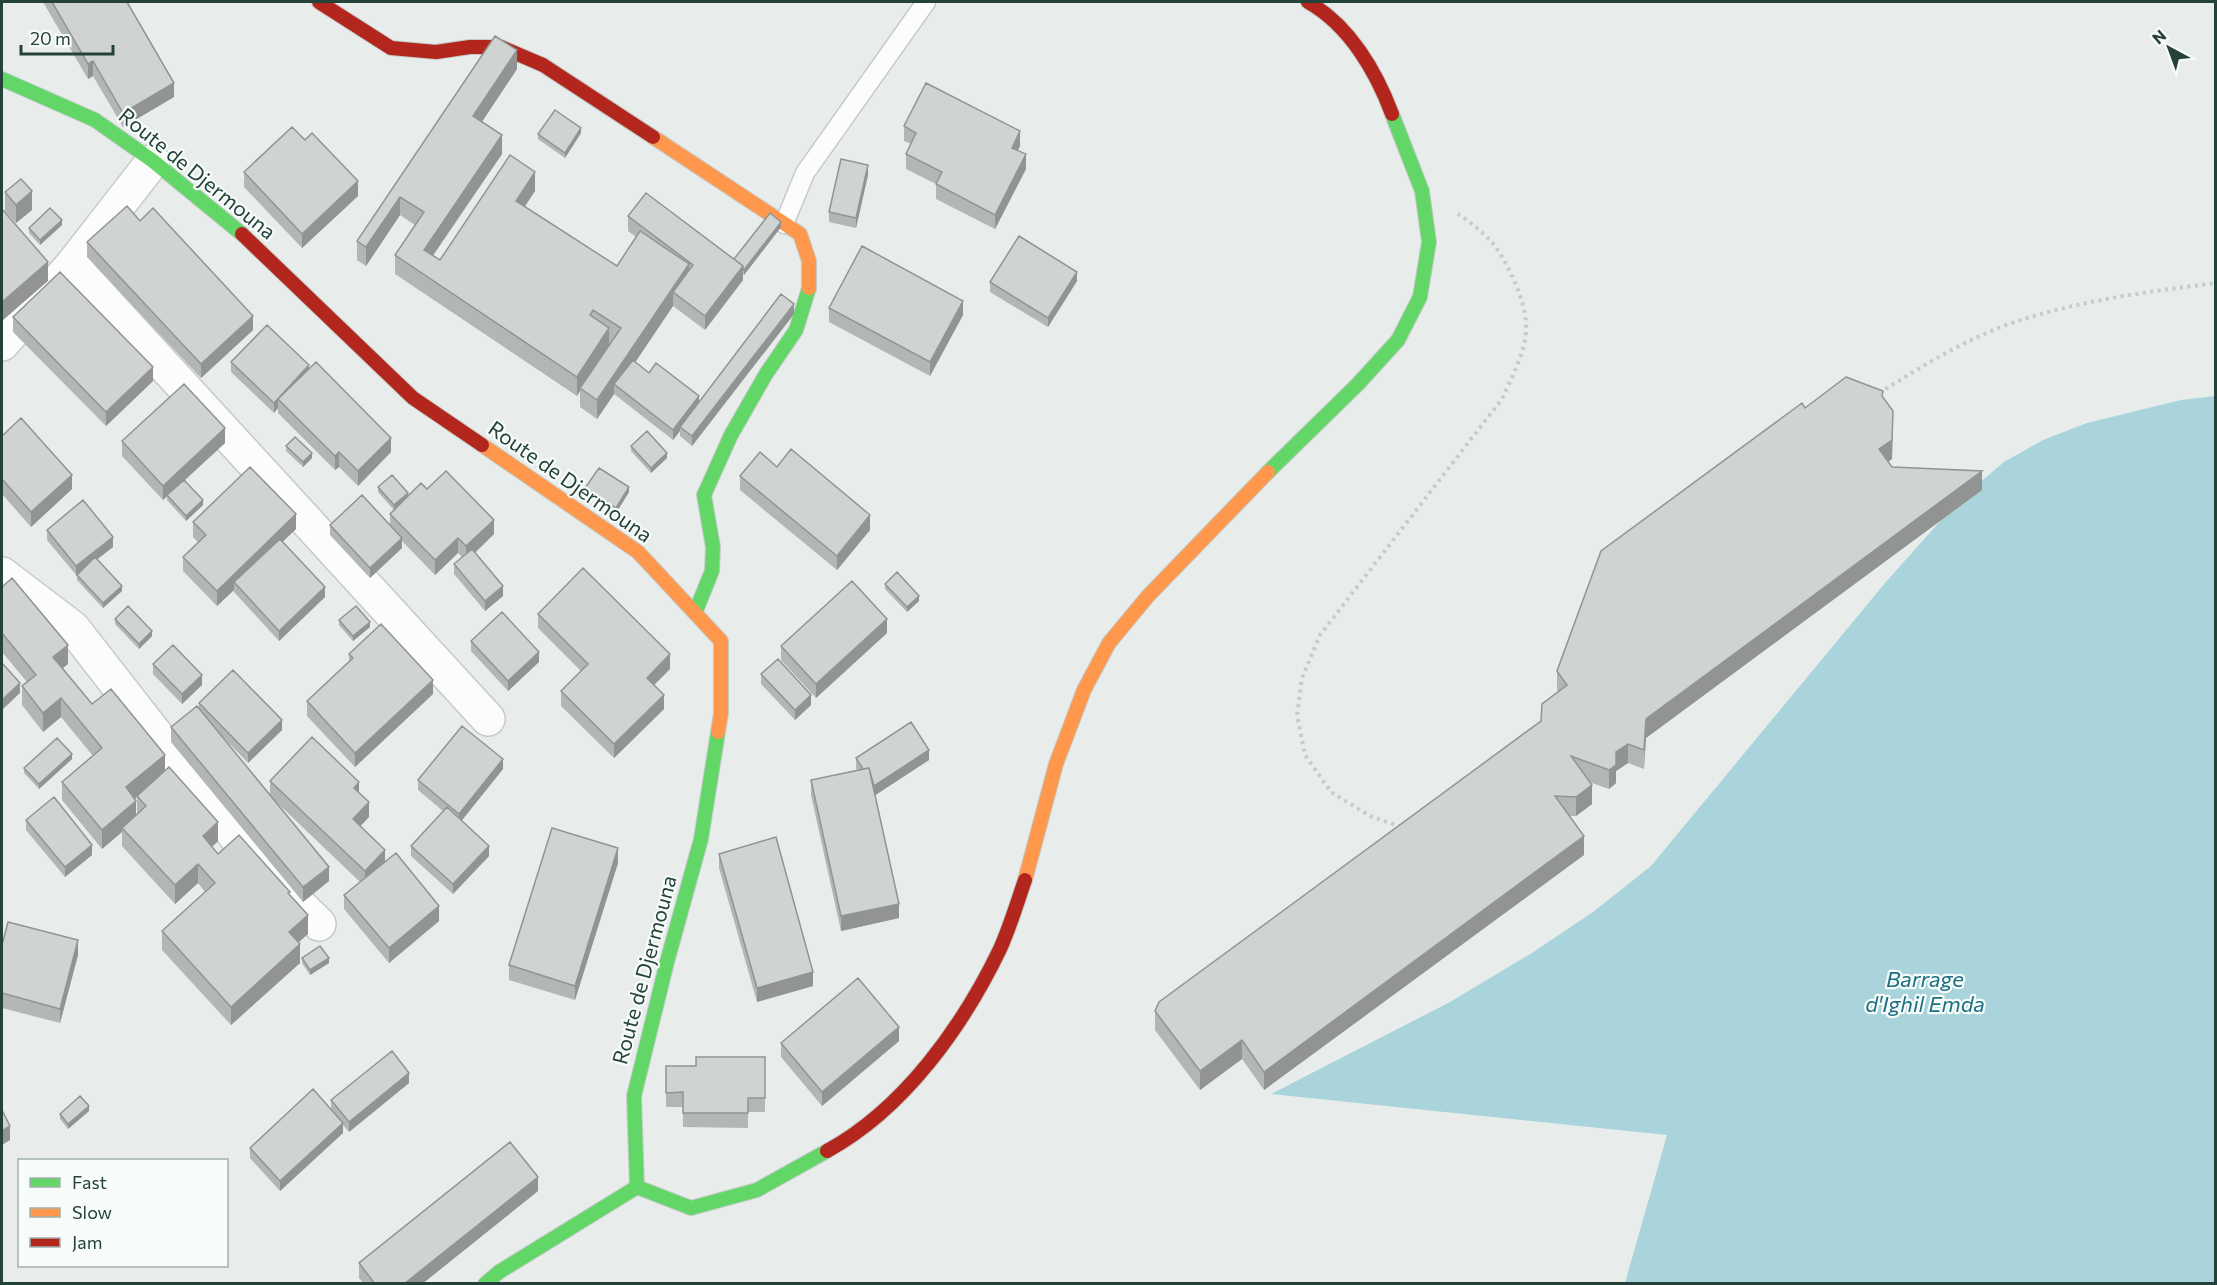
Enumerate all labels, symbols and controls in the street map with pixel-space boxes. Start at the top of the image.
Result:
scale bar [21,18,112,56]
north arrow [2139,18,2199,78]
text: N [2148,25,2170,47]
text: 20 m [30,27,71,49]
street label: Route de Djermouna [115,102,281,244]
street label: Route de Djermouna [484,415,658,547]
street label: Route de Djermouna [606,873,681,1067]
water label: Barrage d'Ighil Emda [1865,965,1985,1017]
legend [18,1159,228,1267]
text: Fast [72,1171,107,1193]
text: Slow [72,1201,112,1223]
text: Jam [72,1231,102,1253]

